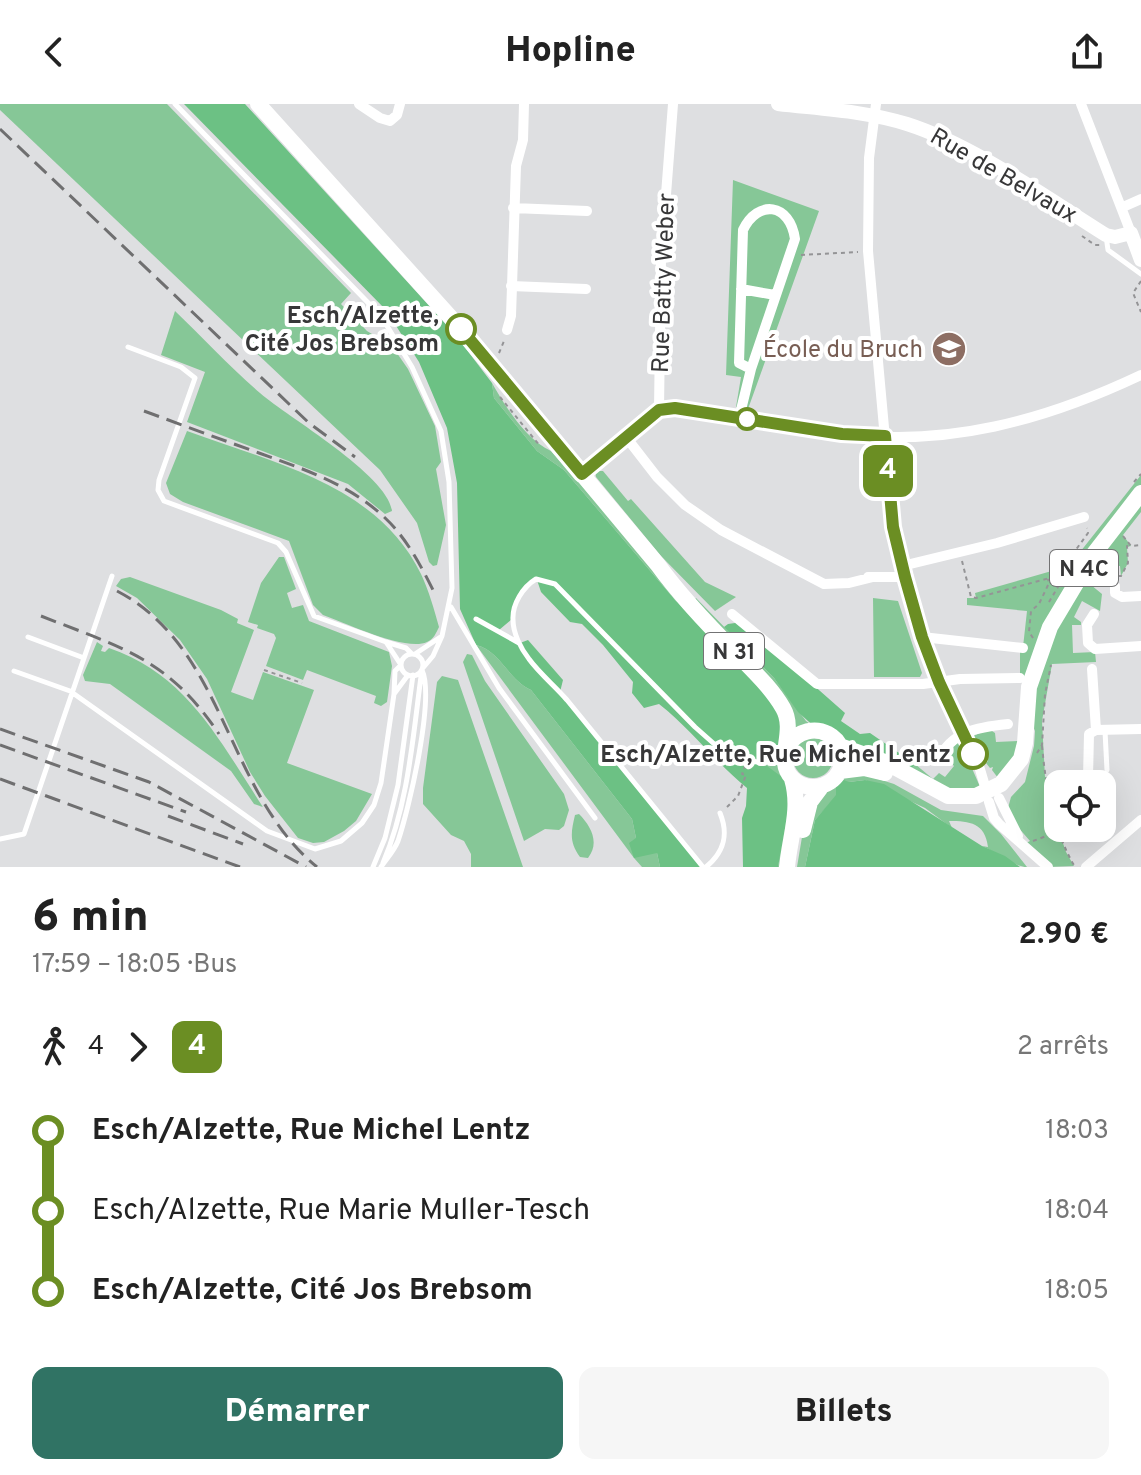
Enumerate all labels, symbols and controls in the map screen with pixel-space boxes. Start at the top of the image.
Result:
text: Hopline [505,29,636,75]
icon: back [32,30,76,74]
icon: share [1065,30,1109,74]
street label: Rue de Belvaux [924,122,1082,231]
street label: Rue Batty Weber [647,193,683,374]
place label: Esch/Alzette, Cité Jos Brebsom [245,302,439,360]
marker: Esch/Alzette, Cité Jos Brebsom [446,314,476,344]
school or university icon: École du Bruch [930,330,968,368]
place label: École du Bruch [763,334,923,366]
unlabelled marker [736,408,758,430]
line badge: 4 [862,445,914,497]
text: 4 [879,453,897,489]
road number: N 4C [1050,550,1118,586]
road number: N 31 [704,633,764,669]
marker: Esch/Alzette, Rue Michel Lentz [958,739,988,769]
place label: Esch/Alzette, Rue Michel Lentz [600,741,951,771]
map controls [1044,770,1116,842]
button: locate [1044,770,1116,842]
text: 6 min [32,891,149,947]
text: 2.90 € [1019,917,1109,954]
text: 17:59 – 18:05 · Bus [32,949,237,982]
icon: walk [32,1025,76,1069]
icon: forward [116,1025,160,1069]
text: 4 [188,1029,206,1065]
text: 4 [88,1031,104,1064]
text: 2 arrêts [1017,1031,1109,1064]
text: Esch/Alzette, Rue Michel Lentz [92,1113,530,1150]
text: 18:03 [1045,1115,1109,1148]
text: Esch/Alzette, Rue Marie Muller-Tesch [92,1193,590,1230]
text: 18:04 [1045,1195,1109,1228]
text: Esch/Alzette, Cité Jos Brebsom [92,1273,533,1310]
text: 18:05 [1045,1275,1109,1308]
button: Démarrer [32,1367,563,1459]
button: Billets [579,1367,1109,1459]

